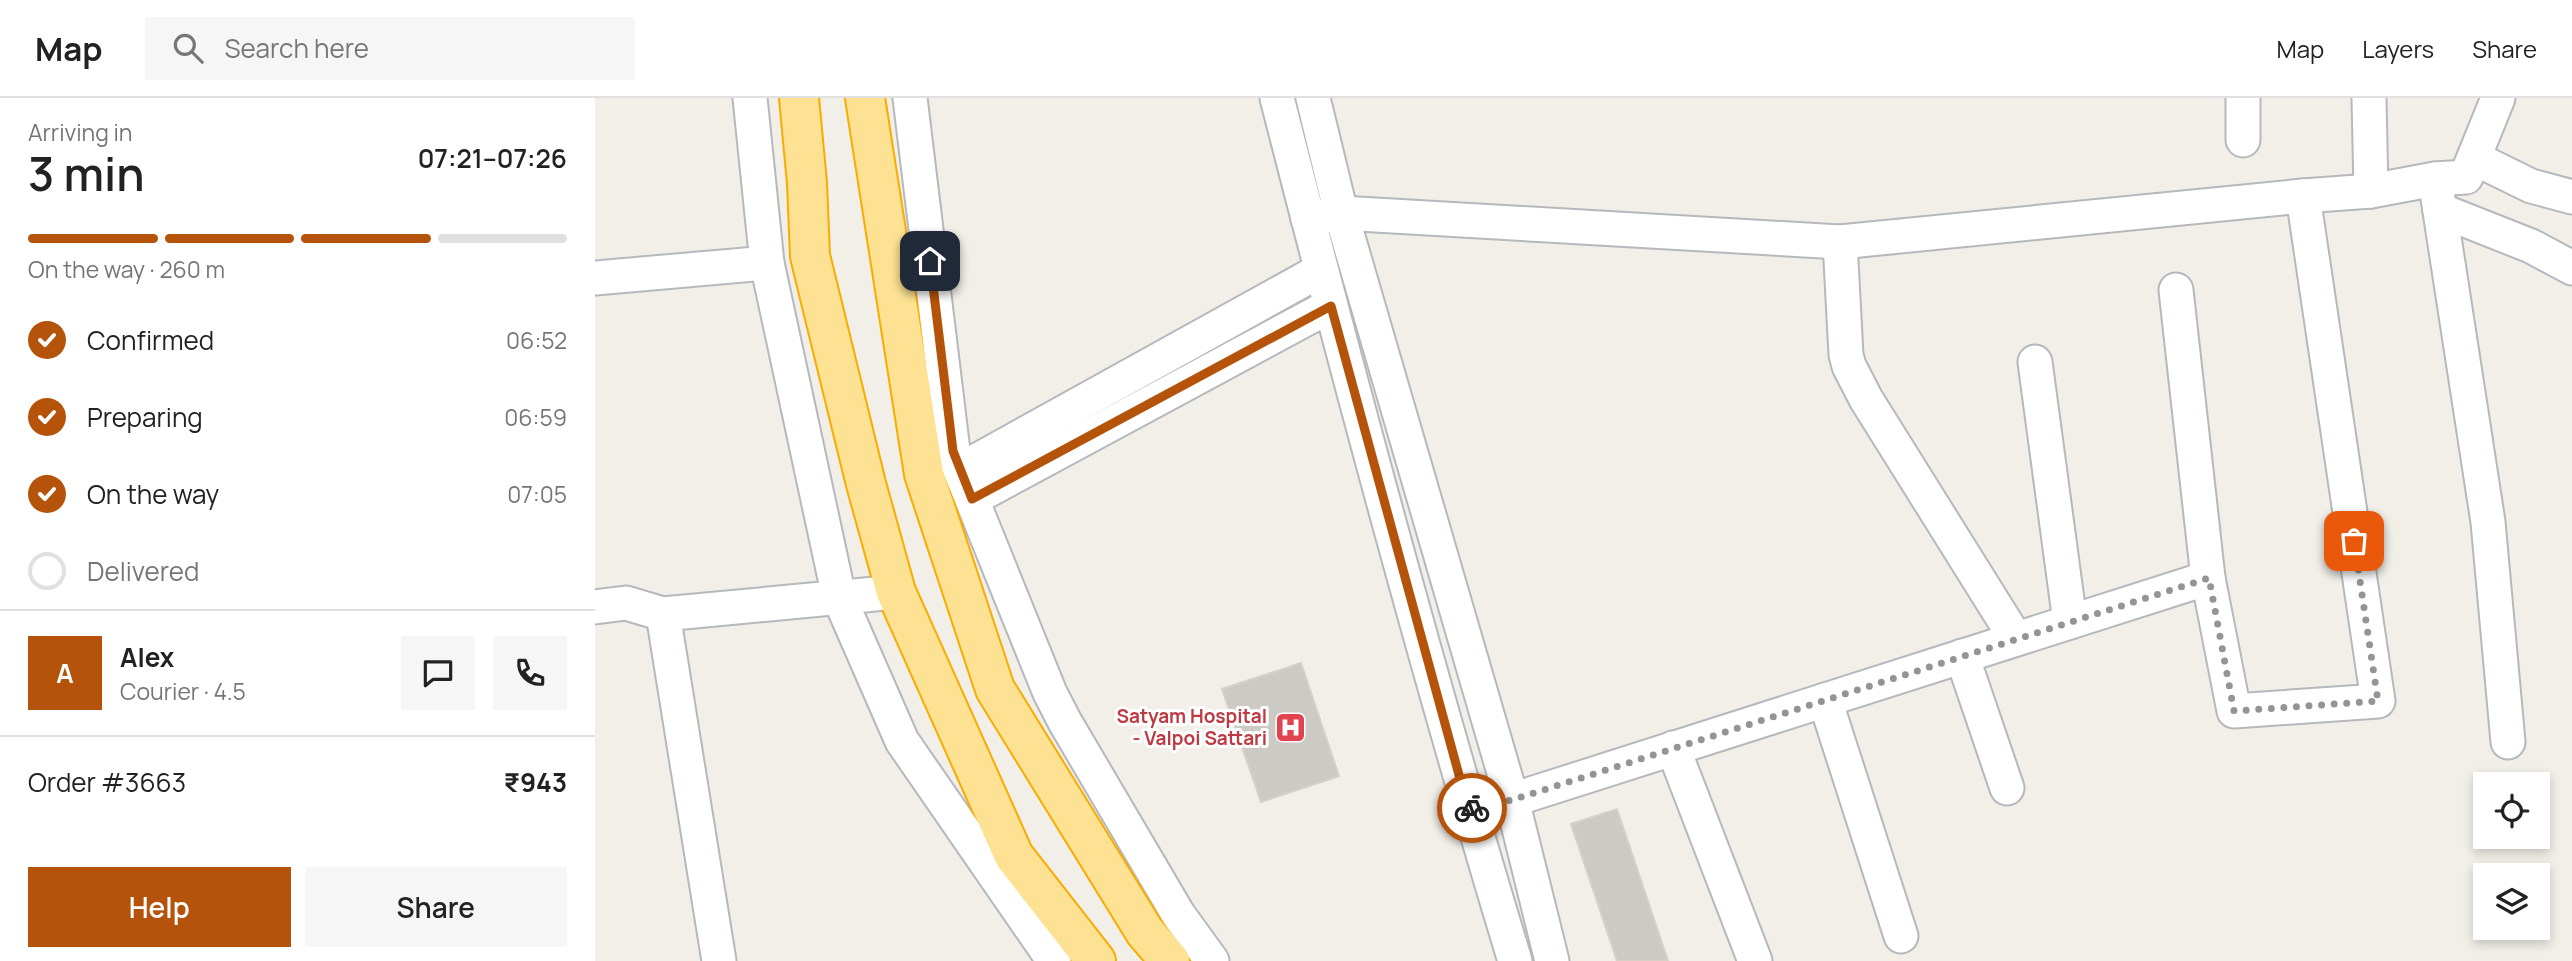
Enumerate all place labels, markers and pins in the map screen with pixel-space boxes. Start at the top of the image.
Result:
pin [900,231,960,291]
pin [2324,511,2384,571]
place label: Satyam Hospital - Valpoi Sattari [1117,703,1267,751]
hospital icon: Satyam Hospital - Valpoi Sattari [1273,710,1307,744]

